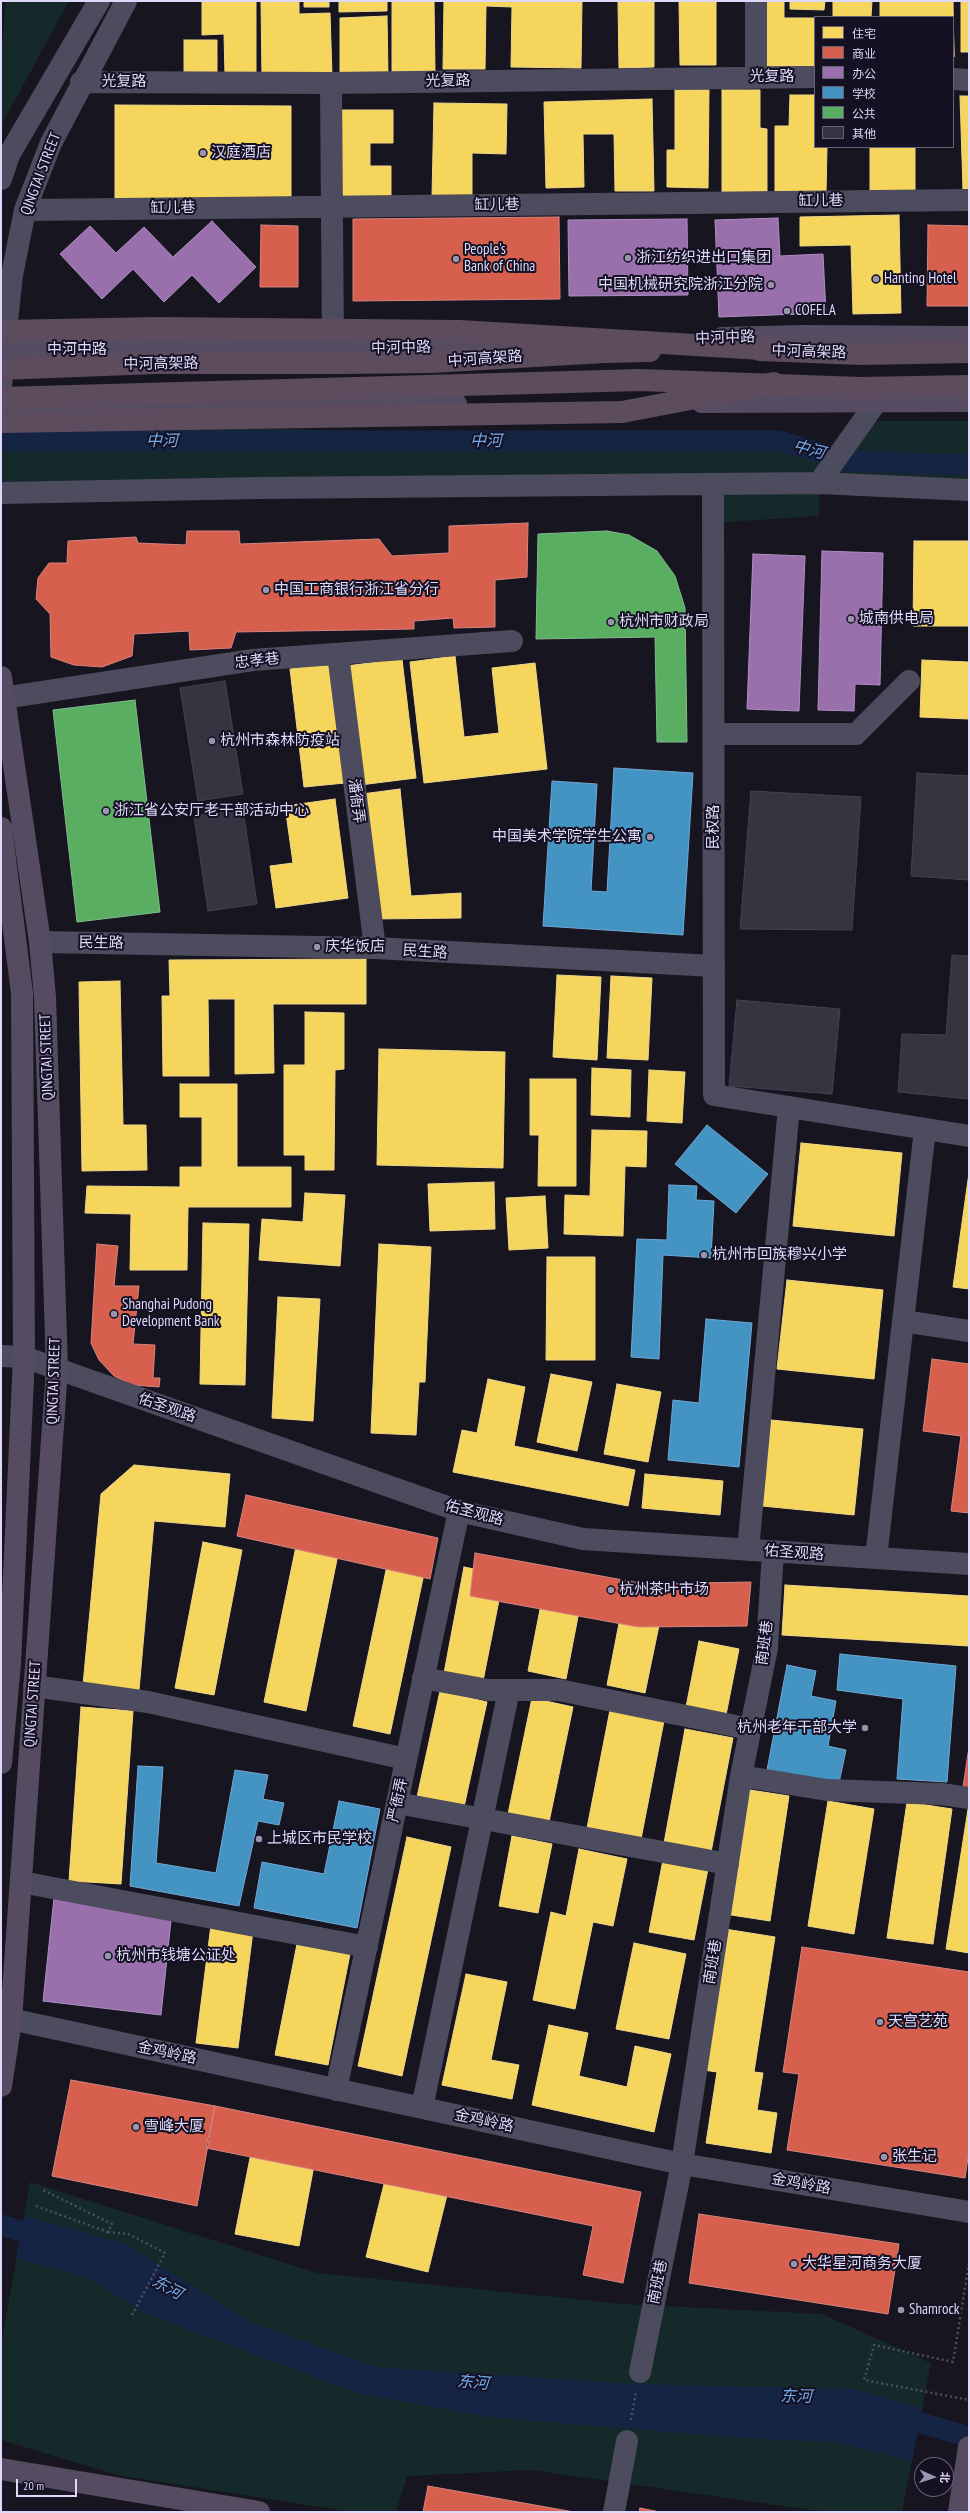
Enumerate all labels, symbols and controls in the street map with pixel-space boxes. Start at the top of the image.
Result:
legend [814,16,954,148]
text: 住宅 [852,26,876,41]
text: 商业 [852,46,876,61]
text: 办公 [852,66,876,81]
street label: 光复路 [750,68,794,86]
street label: 光复路 [425,72,471,90]
street label: 光复路 [102,73,146,91]
text: 学校 [852,86,876,101]
text: 公共 [852,106,876,121]
text: 其他 [852,126,876,141]
street label: QINGTAI STREET [17,130,65,218]
place label: 汉庭酒店 [211,144,271,162]
marker: 汉庭酒店 [198,148,208,158]
street label: 缸儿巷 [798,192,844,210]
street label: 缸儿巷 [474,196,520,214]
street label: 缸儿巷 [150,199,196,217]
place label: People's Bank of China [464,241,535,276]
place label: 浙江纺织进出口集团 [636,249,771,267]
marker: 浙江纺织进出口集团 [623,253,633,263]
marker: People's Bank of China [451,254,461,264]
place label: Hanting Hotel [884,270,956,288]
marker: Hanting Hotel [871,274,881,284]
place label: 中国机械研究院浙江分院 [598,276,763,294]
marker: 中国机械研究院浙江分院 [766,280,776,290]
place label: COFELA [795,302,836,320]
marker: COFELA [782,306,792,316]
street label: 中河中路 [695,328,755,348]
street label: 中河中路 [371,338,431,358]
street label: 中河中路 [47,341,107,359]
street label: 中河高架路 [771,342,847,362]
street label: 中河高架路 [447,347,523,371]
street label: 中河高架路 [123,354,199,374]
water label: 中河 [146,431,178,451]
water label: 中河 [470,431,502,451]
water label: 中河 [791,437,827,463]
place label: 中国工商银行浙江省分行 [274,581,439,599]
marker: 中国工商银行浙江省分行 [261,585,271,595]
place label: 城南供电局 [859,610,934,628]
place label: 杭州市财政局 [619,613,709,631]
marker: 城南供电局 [846,614,856,624]
marker: 杭州市财政局 [606,617,616,627]
street label: 忠孝巷 [234,650,280,672]
place label: 杭州市森林防疫站 [220,732,340,750]
marker: 杭州市森林防疫站 [207,736,217,746]
street label: 潘衙弄 [344,778,368,824]
place label: 浙江省公安厅老干部活动中心 [114,802,309,820]
street label: 民权路 [705,805,723,849]
marker: 浙江省公安厅老干部活动中心 [101,806,111,816]
place label: 中国美术学院学生公寓 [492,828,642,846]
marker: 中国美术学院学生公寓 [645,832,655,842]
street label: 民生路 [78,934,124,952]
place label: 庆华饭店 [325,938,385,956]
street label: 民生路 [402,941,448,963]
marker: 庆华饭店 [312,942,322,952]
street label: QINGTAI STREET [36,1013,58,1101]
place label: 杭州市回族穆兴小学 [712,1246,847,1264]
marker: 杭州市回族穆兴小学 [699,1250,709,1260]
place label: Shanghai Pudong Development Bank [122,1296,220,1331]
marker: Shanghai Pudong Development Bank [109,1309,119,1319]
street label: QINGTAI STREET [43,1337,65,1425]
street label: 佑圣观路 [136,1390,198,1426]
street label: 佑圣观路 [443,1497,505,1529]
street label: 佑圣观路 [763,1542,825,1564]
place label: 杭州茶叶市场 [619,1581,709,1599]
marker: 杭州茶叶市场 [606,1585,616,1595]
street label: 南班巷 [753,1620,777,1666]
street label: QINGTAI STREET [21,1660,45,1748]
place label: 杭州老年干部大学 [737,1719,857,1737]
marker: 杭州老年干部大学 [860,1723,870,1733]
street label: 严衙弄 [385,1776,411,1824]
place label: 上城区市民学校 [267,1830,372,1848]
marker: 上城区市民学校 [254,1834,264,1844]
street label: 南班巷 [701,1938,725,1986]
place label: 杭州市钱塘公证处 [116,1947,236,1965]
marker: 杭州市钱塘公证处 [103,1951,113,1961]
place label: 天宫艺苑 [888,2013,948,2031]
marker: 天宫艺苑 [875,2017,885,2027]
street label: 金鸡岭路 [136,2038,198,2068]
street label: 金鸡岭路 [453,2106,515,2136]
place label: 雪峰大厦 [144,2118,204,2136]
marker: 雪峰大厦 [131,2122,141,2132]
place label: 张生记 [892,2148,937,2166]
marker: 张生记 [879,2152,889,2162]
street label: 金鸡岭路 [770,2170,832,2198]
place label: 大华星河商务大厦 [802,2255,922,2273]
street label: 南班巷 [645,2258,671,2306]
marker: 大华星河商务大厦 [789,2259,799,2269]
water label: 东河 [148,2272,186,2304]
place label: Shamrock [909,2301,960,2319]
marker: Shamrock [896,2305,906,2315]
water label: 东河 [456,2372,490,2394]
water label: 东河 [780,2387,812,2407]
north arrow [914,2457,954,2497]
scale bar [18,2471,79,2497]
text: 北 [938,2472,952,2483]
text: 20 m [23,2478,44,2493]

